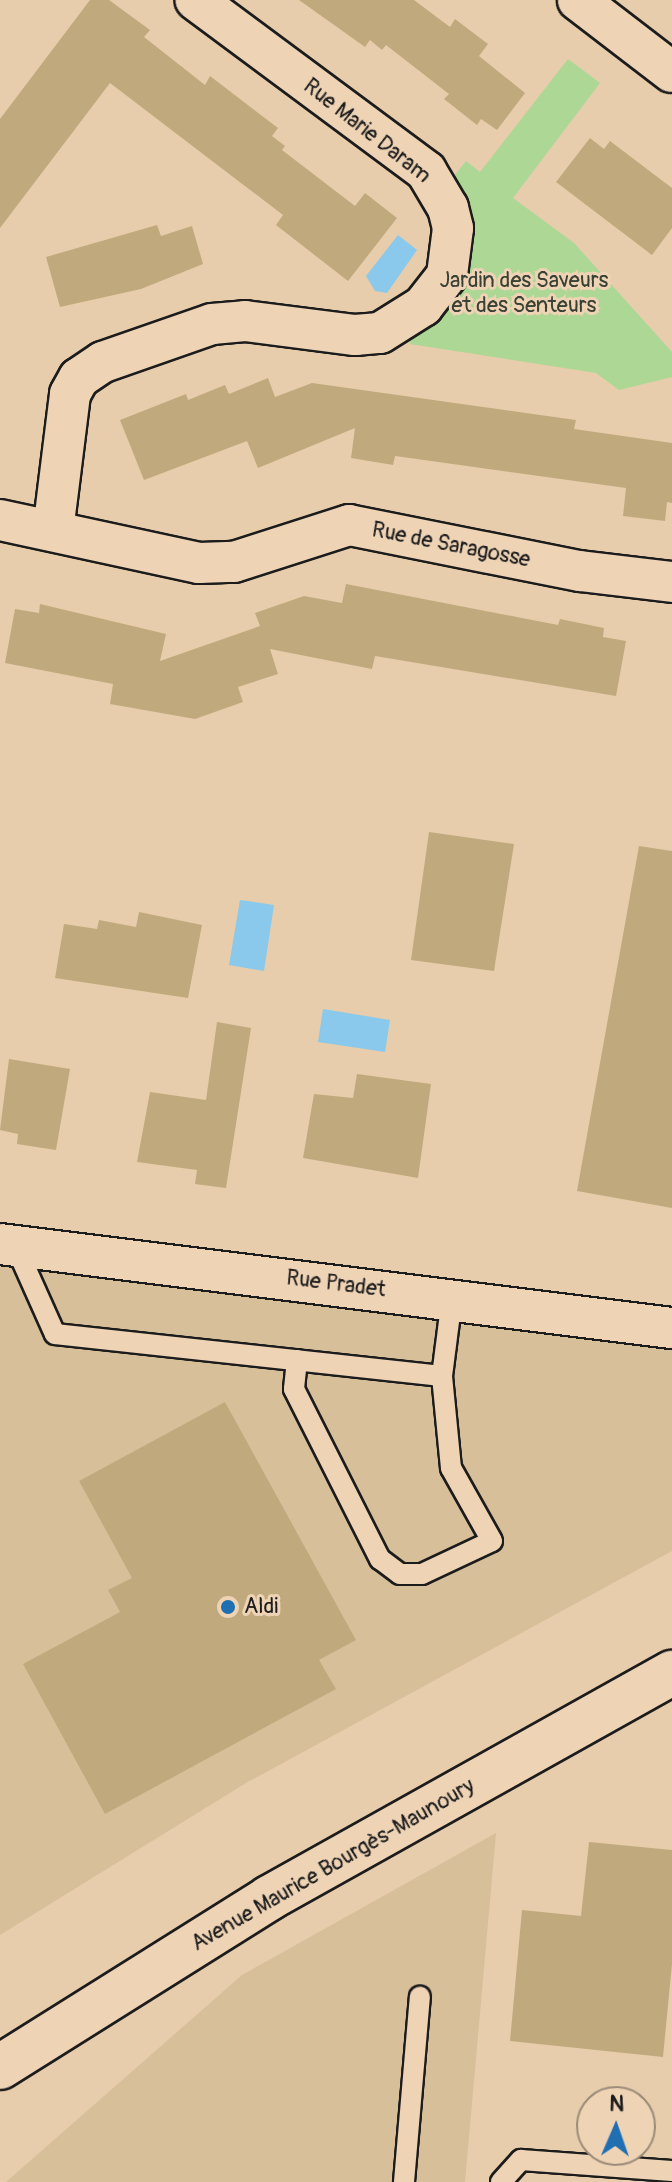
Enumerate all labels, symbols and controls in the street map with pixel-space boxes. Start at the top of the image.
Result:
street label: Rue Marie Daram [298,73,436,189]
park label: Jardin des Saveurs et des Senteurs [440,267,608,318]
street label: Rue de Saragosse [370,517,532,573]
street label: Rue Pradet [285,1265,387,1303]
place label: Aldi [244,1594,278,1620]
marker: Aldi [219,1598,237,1616]
street label: Avenue Maurice Bourgès-Maunoury [187,1773,479,1957]
north arrow [576,2086,656,2166]
text: N [609,2090,625,2118]

